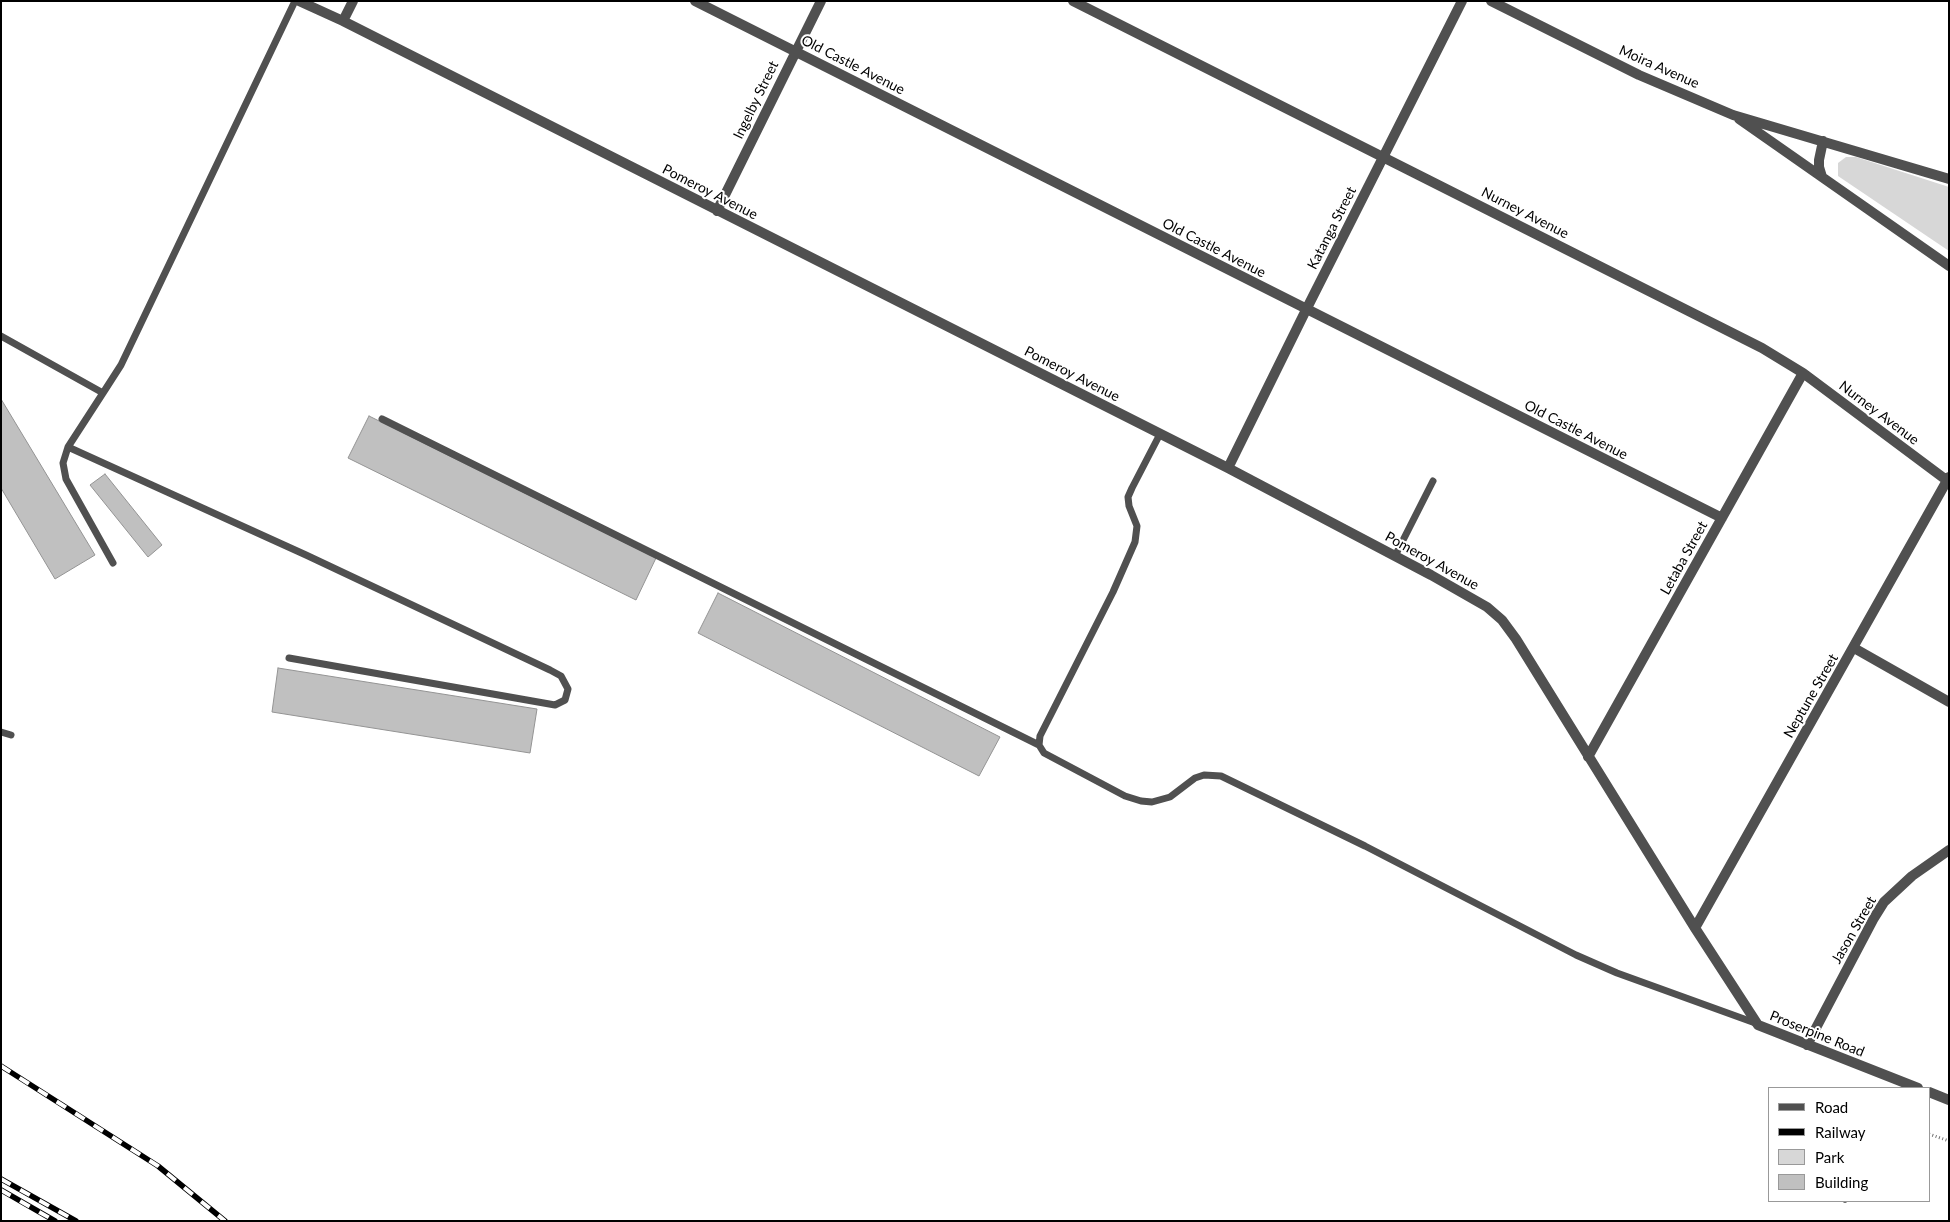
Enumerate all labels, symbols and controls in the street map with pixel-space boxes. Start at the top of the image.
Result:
street label: Old Castle Avenue [798,32,908,98]
street label: Moira Avenue [1616,42,1702,92]
street label: Ingelby Street [730,58,782,142]
street label: Pomeroy Avenue [660,161,760,223]
street label: Katanga Street [1304,184,1360,272]
street label: Nurney Avenue [1479,184,1571,242]
street label: Old Castle Avenue [1159,215,1269,281]
street label: Pomeroy Avenue [1022,343,1122,405]
street label: Nurney Avenue [1836,378,1922,448]
street label: Old Castle Avenue [1521,397,1631,463]
street label: Letaba Street [1657,518,1711,598]
street label: Pomeroy Avenue [1382,528,1482,594]
street label: Neptune Street [1780,651,1842,741]
street label: Jason Street [1828,893,1880,967]
street label: Proserpine Road [1767,1007,1867,1061]
legend [1768,1087,1930,1202]
text: Road [1815,1098,1848,1116]
text: Railway [1815,1123,1866,1141]
text: Park [1815,1148,1844,1166]
text: Building [1815,1173,1868,1191]

